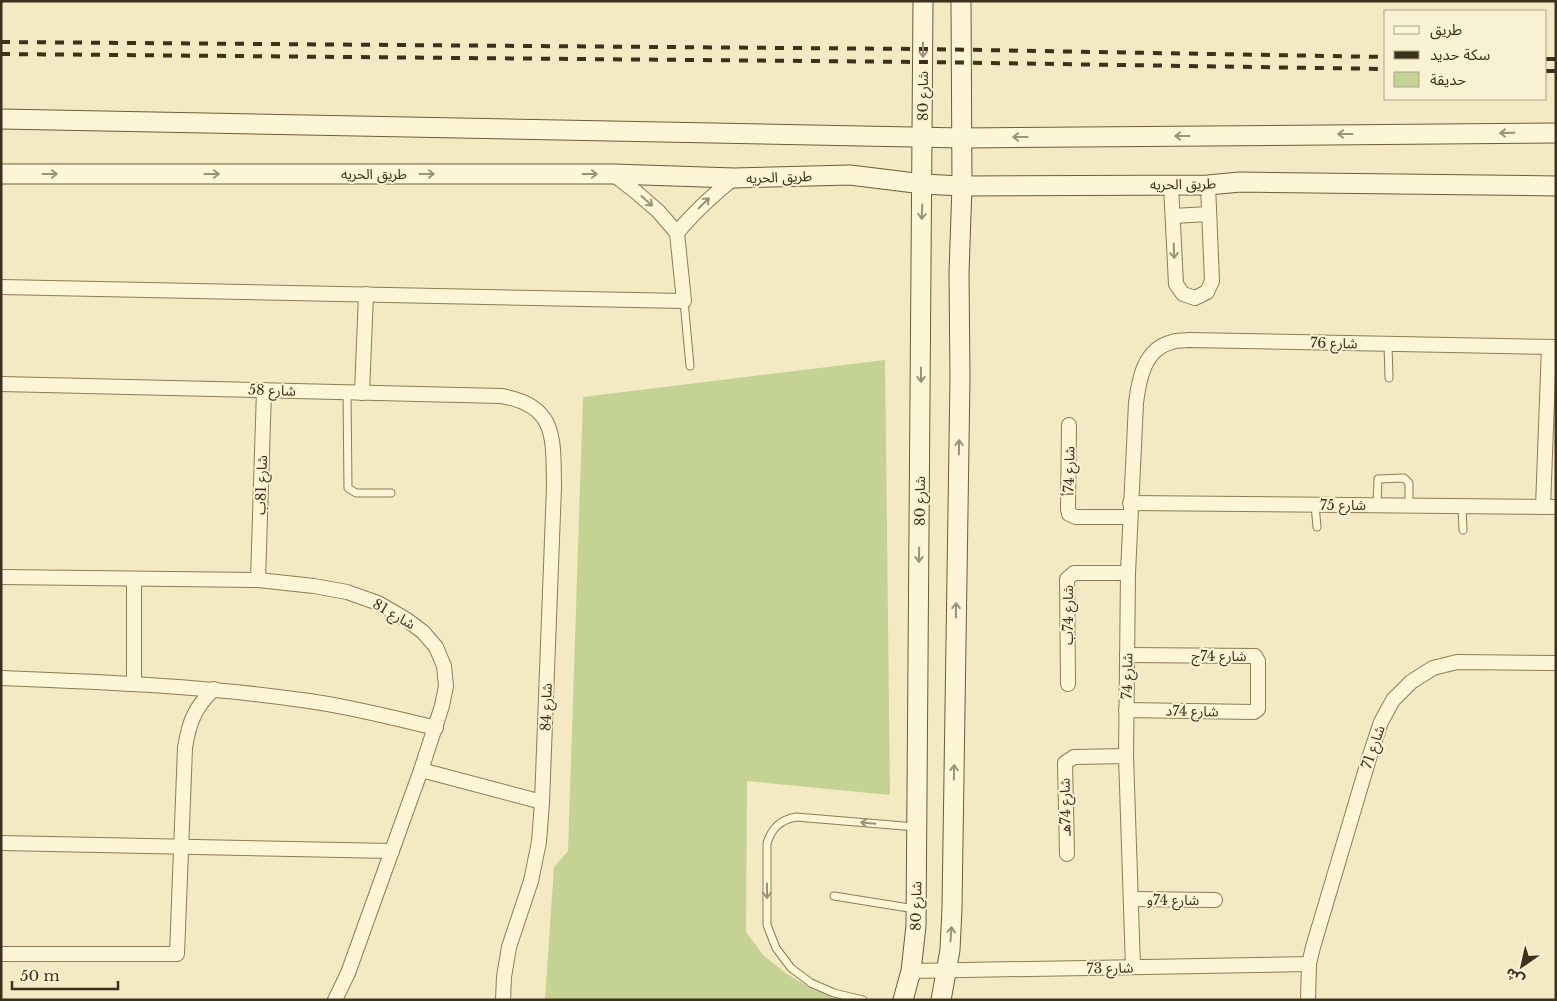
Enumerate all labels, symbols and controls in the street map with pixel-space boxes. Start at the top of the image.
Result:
legend [1384,10,1547,100]
text: طريق [1430,20,1462,40]
one-way arrow [918,42,928,58]
text: سكة حديد [1430,45,1490,64]
text: حديقة [1430,70,1466,89]
street label: شارع 80 [914,71,934,121]
one-way arrow [1499,128,1516,138]
one-way arrow [1337,130,1353,139]
one-way arrow [1174,131,1190,141]
one-way arrow [1012,132,1028,142]
street label: طريق الحريه [341,165,407,184]
street label: طريق الحريه [746,167,812,188]
one-way arrow [42,169,58,179]
one-way arrow [204,169,220,179]
one-way arrow [419,169,435,179]
one-way arrow [582,169,598,179]
street label: طريق الحريه [1150,174,1216,195]
one-way arrow [640,196,653,207]
one-way arrow [697,197,710,209]
one-way arrow [917,204,926,220]
one-way arrow [1170,243,1179,259]
street label: شارع 76 [1310,334,1358,354]
one-way arrow [916,366,926,383]
street label: شارع 58 [248,380,296,402]
one-way arrow [954,439,964,456]
street label: شارع 74أ [1060,446,1080,496]
street label: شارع 81ب [251,455,273,515]
street label: شارع 80 [911,476,931,526]
street label: شارع 75 [1320,496,1366,516]
one-way arrow [914,546,924,563]
street label: شارع 74ب [1059,585,1079,645]
street label: شارع 81 [369,595,418,635]
one-way arrow [951,602,961,618]
street label: شارع 74ج [1191,647,1247,667]
street label: شارع 74 [1118,653,1138,699]
street label: شارع 84 [536,683,558,731]
street label: شارع 74د [1165,702,1219,722]
street label: شارع 71 [1357,723,1391,772]
one-way arrow [949,764,959,780]
street label: شارع 74هـ [1055,778,1077,836]
one-way arrow [860,818,876,827]
street label: شارع 80 [907,881,927,931]
one-way arrow [762,882,772,899]
street label: شارع 74و [1147,891,1199,911]
one-way arrow [947,927,956,943]
north arrow [1497,941,1547,991]
scale bar [12,958,119,990]
street label: شارع 73 [1086,959,1134,979]
text: ش [1502,964,1528,990]
text: 50 m [20,966,60,985]

